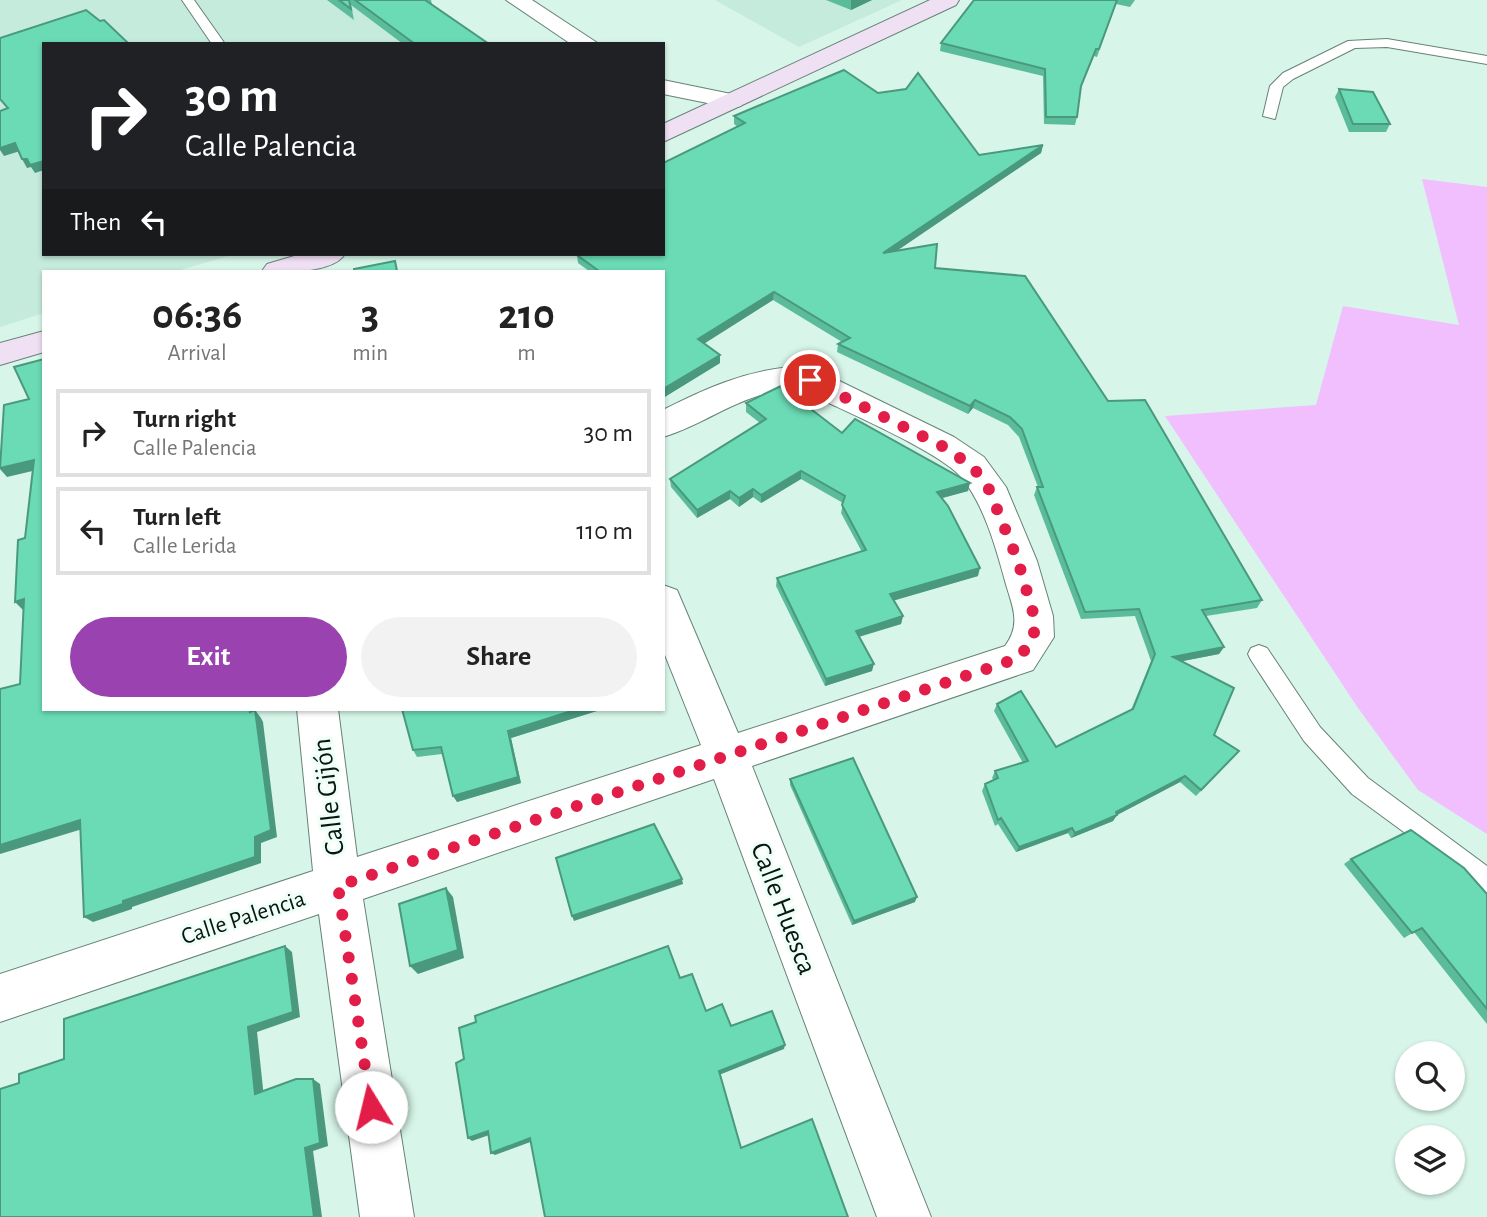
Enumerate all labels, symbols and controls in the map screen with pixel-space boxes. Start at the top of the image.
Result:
icon: right [70,70,161,161]
text: 30 m [185,72,279,121]
text: Calle Palencia [185,130,357,162]
icon: left [135,203,173,241]
text: Then [70,209,121,235]
text: 06:36 [152,294,242,336]
text: 3 [361,294,379,336]
text: 210 [498,294,555,336]
text: Arrival [168,342,227,365]
text: min [352,342,388,365]
text: m [517,342,536,365]
pin [780,350,840,410]
icon: arrive [791,361,829,399]
text: Turn right [133,406,236,432]
icon: right [74,414,112,452]
text: 30 m [583,420,633,446]
text: Calle Palencia [133,437,257,460]
text: Turn left [133,504,221,530]
icon: left [74,512,112,550]
text: 110 m [576,518,633,544]
text: Calle Lerida [133,535,237,558]
button: Exit [70,617,347,697]
button: Share [361,617,637,697]
street label: Calle Gijón [308,737,350,857]
street label: Calle Huesca [745,839,821,979]
street label: Calle Palencia [178,887,308,949]
map controls [1395,1041,1465,1195]
button: search [1395,1041,1465,1111]
position arrow [334,1070,408,1144]
button: layers [1395,1125,1465,1195]

